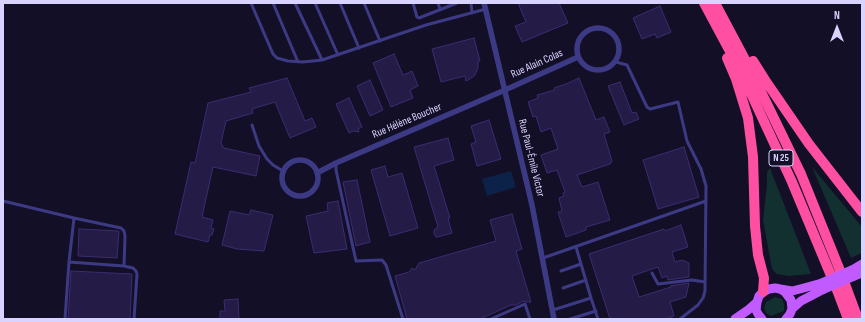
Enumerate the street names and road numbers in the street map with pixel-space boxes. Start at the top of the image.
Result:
street label: Rue Alain Colas [509,47,565,81]
street label: Rue Hélène Boucher [370,100,444,142]
street label: Rue Paul-Émile Victor [515,118,547,198]
road number: N 25 [769,150,793,166]

